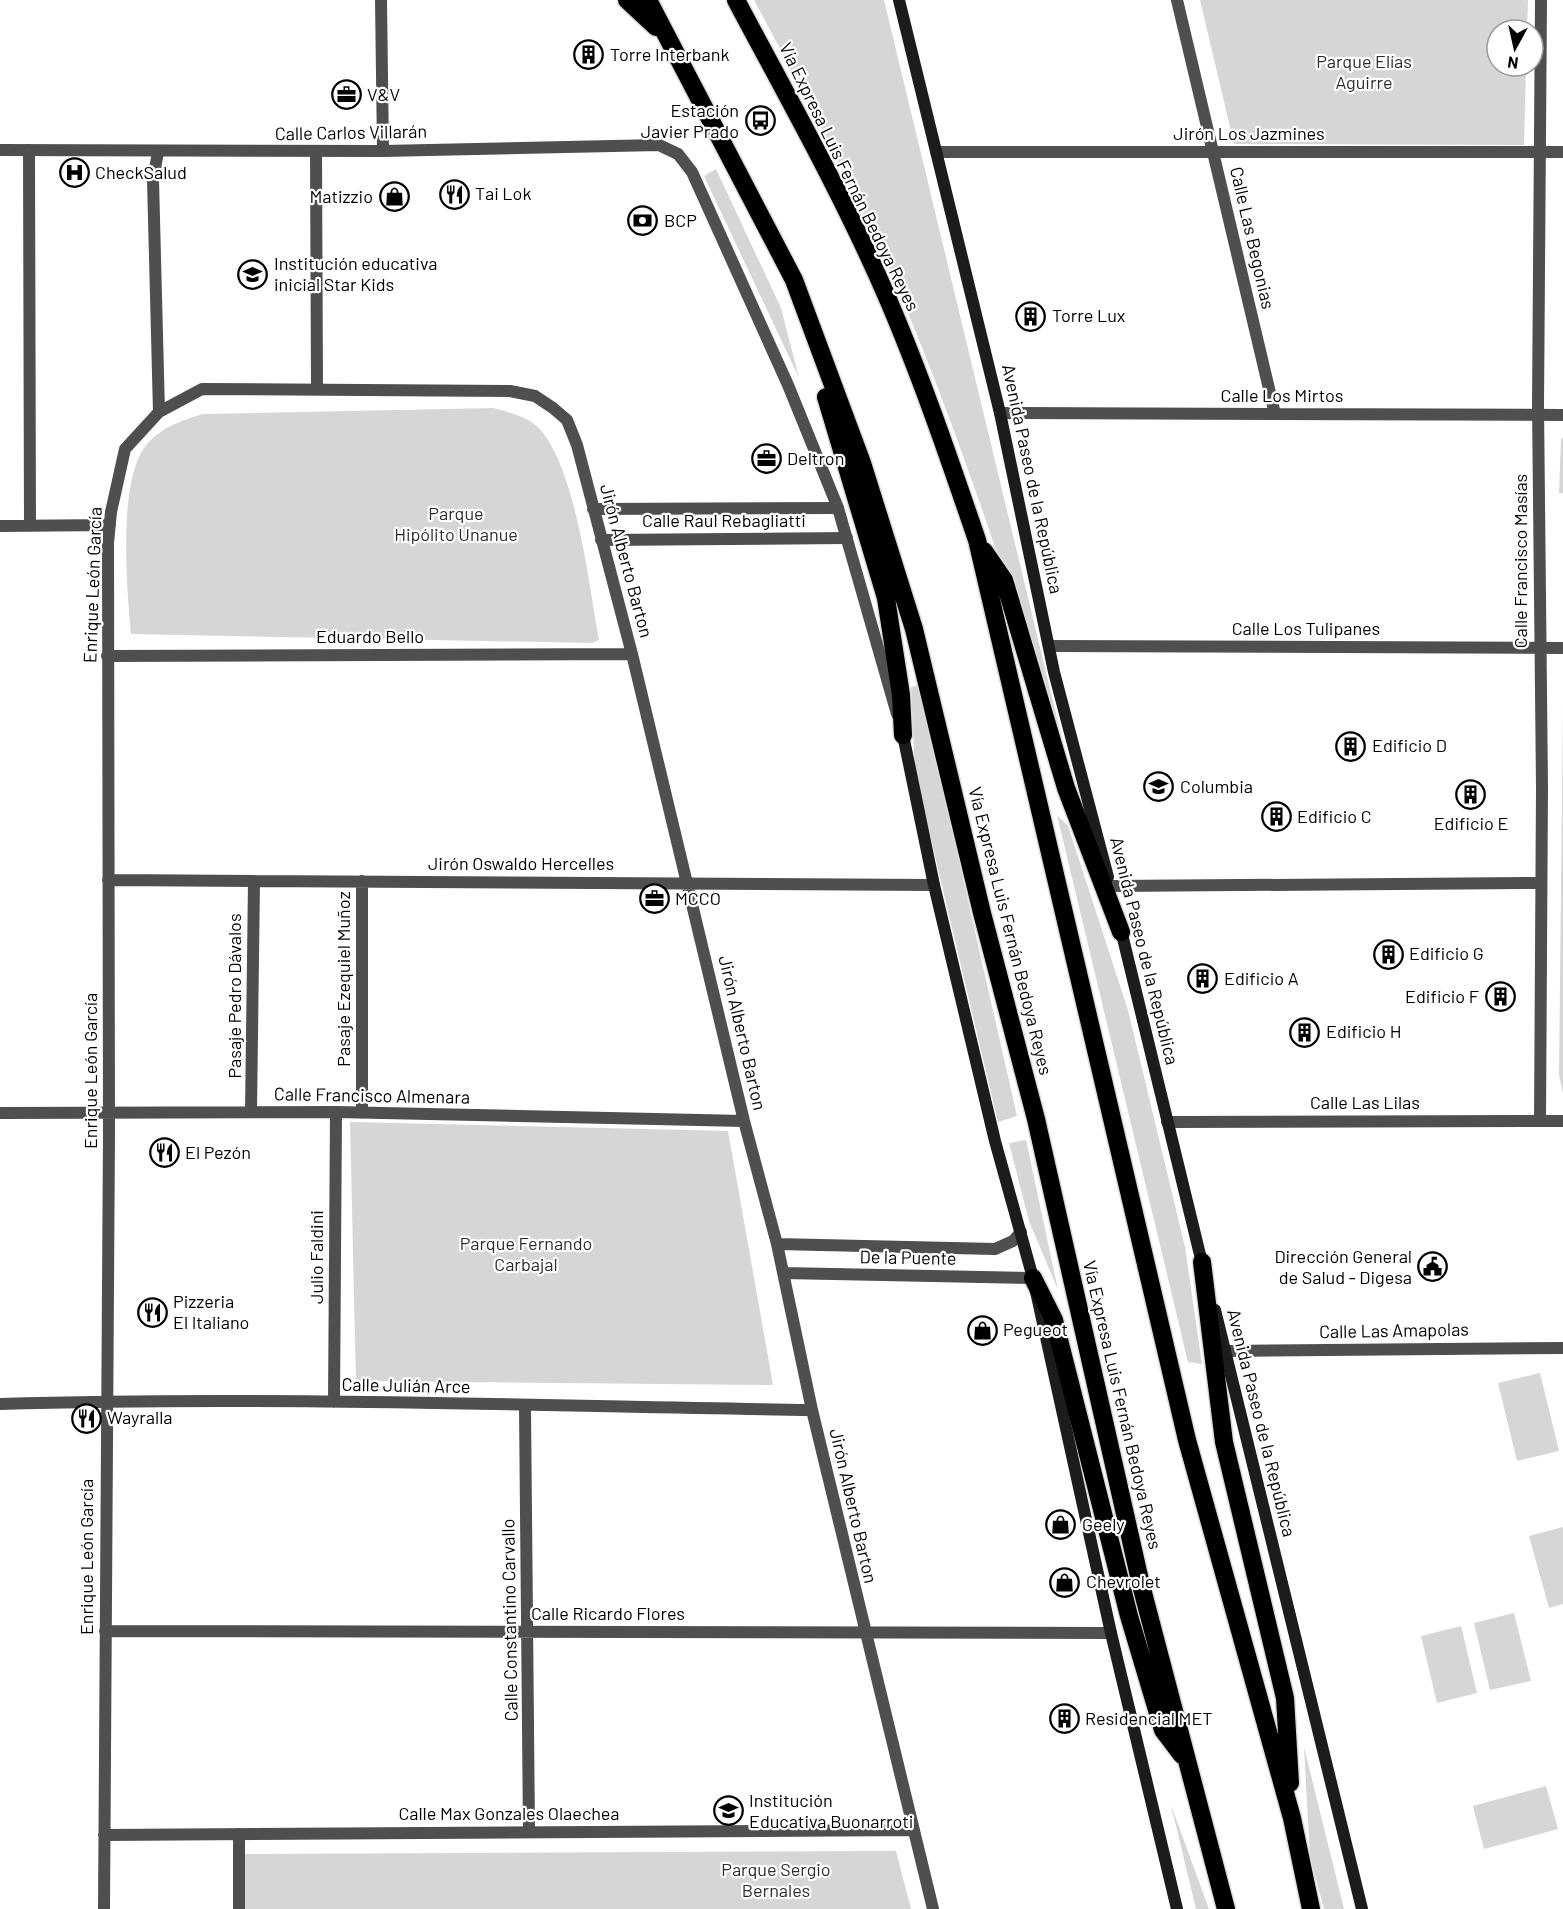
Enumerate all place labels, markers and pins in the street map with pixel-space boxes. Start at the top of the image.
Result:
building icon: Torre Interbank [573,39,605,71]
place label: Torre Interbank [610,43,730,65]
office icon: V&V [330,79,362,111]
place label: V&V [367,83,400,105]
place label: Estación Javier Prado [641,99,739,142]
bus stop icon: Estación Javier Prado [744,105,776,137]
hospital icon: CheckSalud [58,157,90,189]
place label: CheckSalud [95,161,187,183]
restaurant icon: Tai Lok [438,178,470,210]
shop icon: Matizzio [378,181,410,213]
place label: Tai Lok [475,182,531,204]
place label: Matizzio [309,185,373,207]
bank icon: BCP [627,205,659,237]
place label: BCP [664,209,697,231]
place label: Institución educativa inicial Star Kids [274,252,438,295]
school or university icon: Institución educativa inicial Star Kids [237,258,269,290]
building icon: Torre Lux [1015,300,1047,332]
place label: Torre Lux [1052,304,1126,326]
office icon: Deltron [750,443,782,475]
place label: Deltron [787,447,844,469]
building icon: Edificio D [1335,730,1367,762]
place label: Edificio D [1372,734,1447,756]
school or university icon: Columbia [1143,771,1175,803]
place label: Columbia [1180,775,1253,797]
building icon: Edificio E [1455,779,1487,811]
building icon: Edificio C [1260,801,1292,833]
place label: Edificio C [1297,805,1372,827]
place label: Edificio E [1434,812,1508,834]
office icon: MCCO [638,883,670,915]
place label: MCCO [675,887,721,909]
building icon: Edificio G [1372,938,1404,970]
place label: Edificio G [1409,942,1484,964]
building icon: Edificio A [1187,963,1219,995]
place label: Edificio A [1224,967,1299,989]
building icon: Edificio F [1484,981,1516,1013]
place label: Edificio F [1405,985,1479,1007]
building icon: Edificio H [1289,1016,1321,1048]
place label: Edificio H [1326,1020,1401,1042]
restaurant icon: El Pezón [148,1137,180,1169]
place label: El Pezón [185,1141,251,1163]
place label: Dirección General de Salud - Digesa [1274,1245,1412,1288]
public building icon: Dirección General de Salud - Digesa [1417,1251,1449,1283]
place label: Pizzeria El Italiano [173,1290,249,1333]
restaurant icon: Pizzeria El Italiano [136,1296,168,1328]
shop icon: Pegueot [966,1314,998,1346]
place label: Pegueot [1003,1318,1068,1340]
restaurant icon: Wayralla [70,1402,102,1434]
place label: Wayralla [107,1406,173,1428]
shop icon: Geely [1045,1509,1077,1541]
place label: Geely [1082,1513,1125,1535]
shop icon: Chevrolet [1049,1566,1081,1598]
place label: Chevrolet [1086,1570,1161,1592]
building icon: Residencial MET [1048,1703,1080,1735]
place label: Residencial MET [1085,1707,1213,1729]
place label: Institución Educativa Buonarroti [749,1789,913,1832]
school or university icon: Institución Educativa Buonarroti [712,1795,744,1827]

